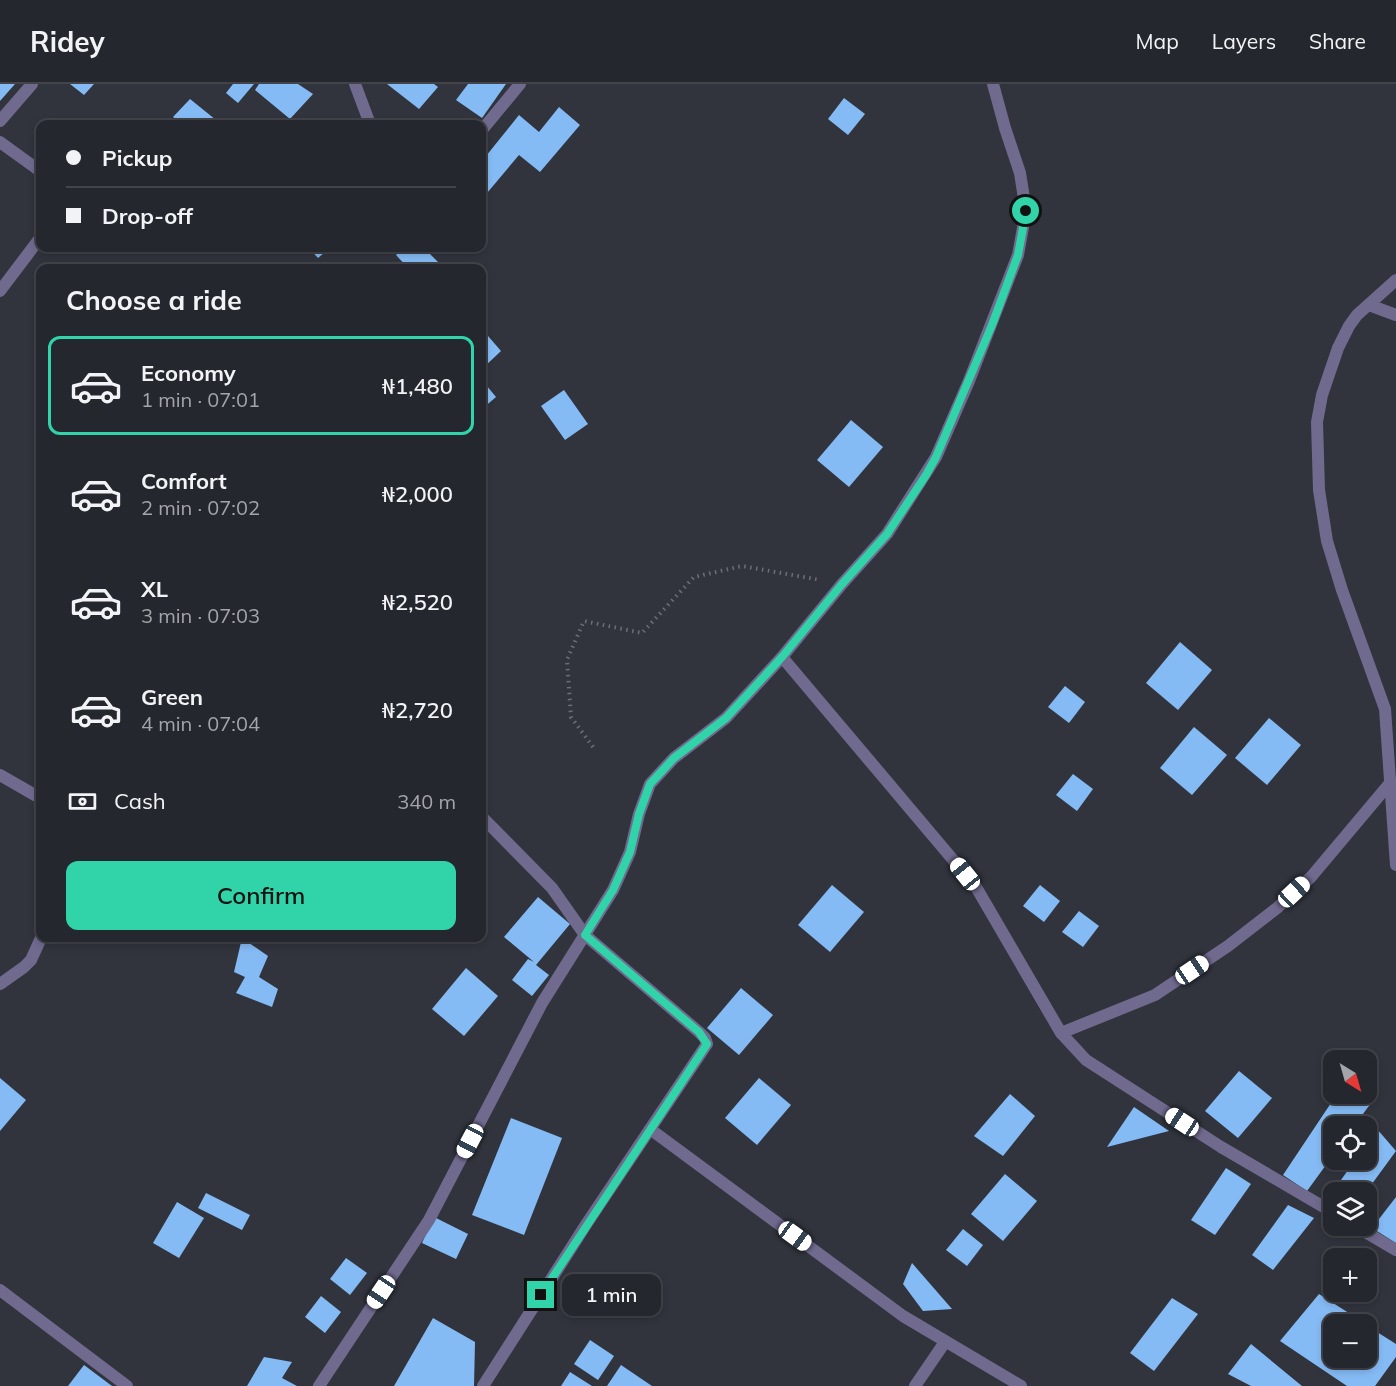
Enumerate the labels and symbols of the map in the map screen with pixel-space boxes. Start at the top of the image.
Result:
route start [1012,197,1039,224]
car [947,854,983,894]
car [1275,873,1313,911]
car [1172,952,1212,988]
north arrow [1323,1050,1377,1104]
car [1162,1105,1202,1139]
car [454,1121,486,1161]
car [775,1218,815,1254]
car [363,1272,399,1312]
callout: 1 min [562,1274,661,1316]
route end [527,1281,554,1308]

